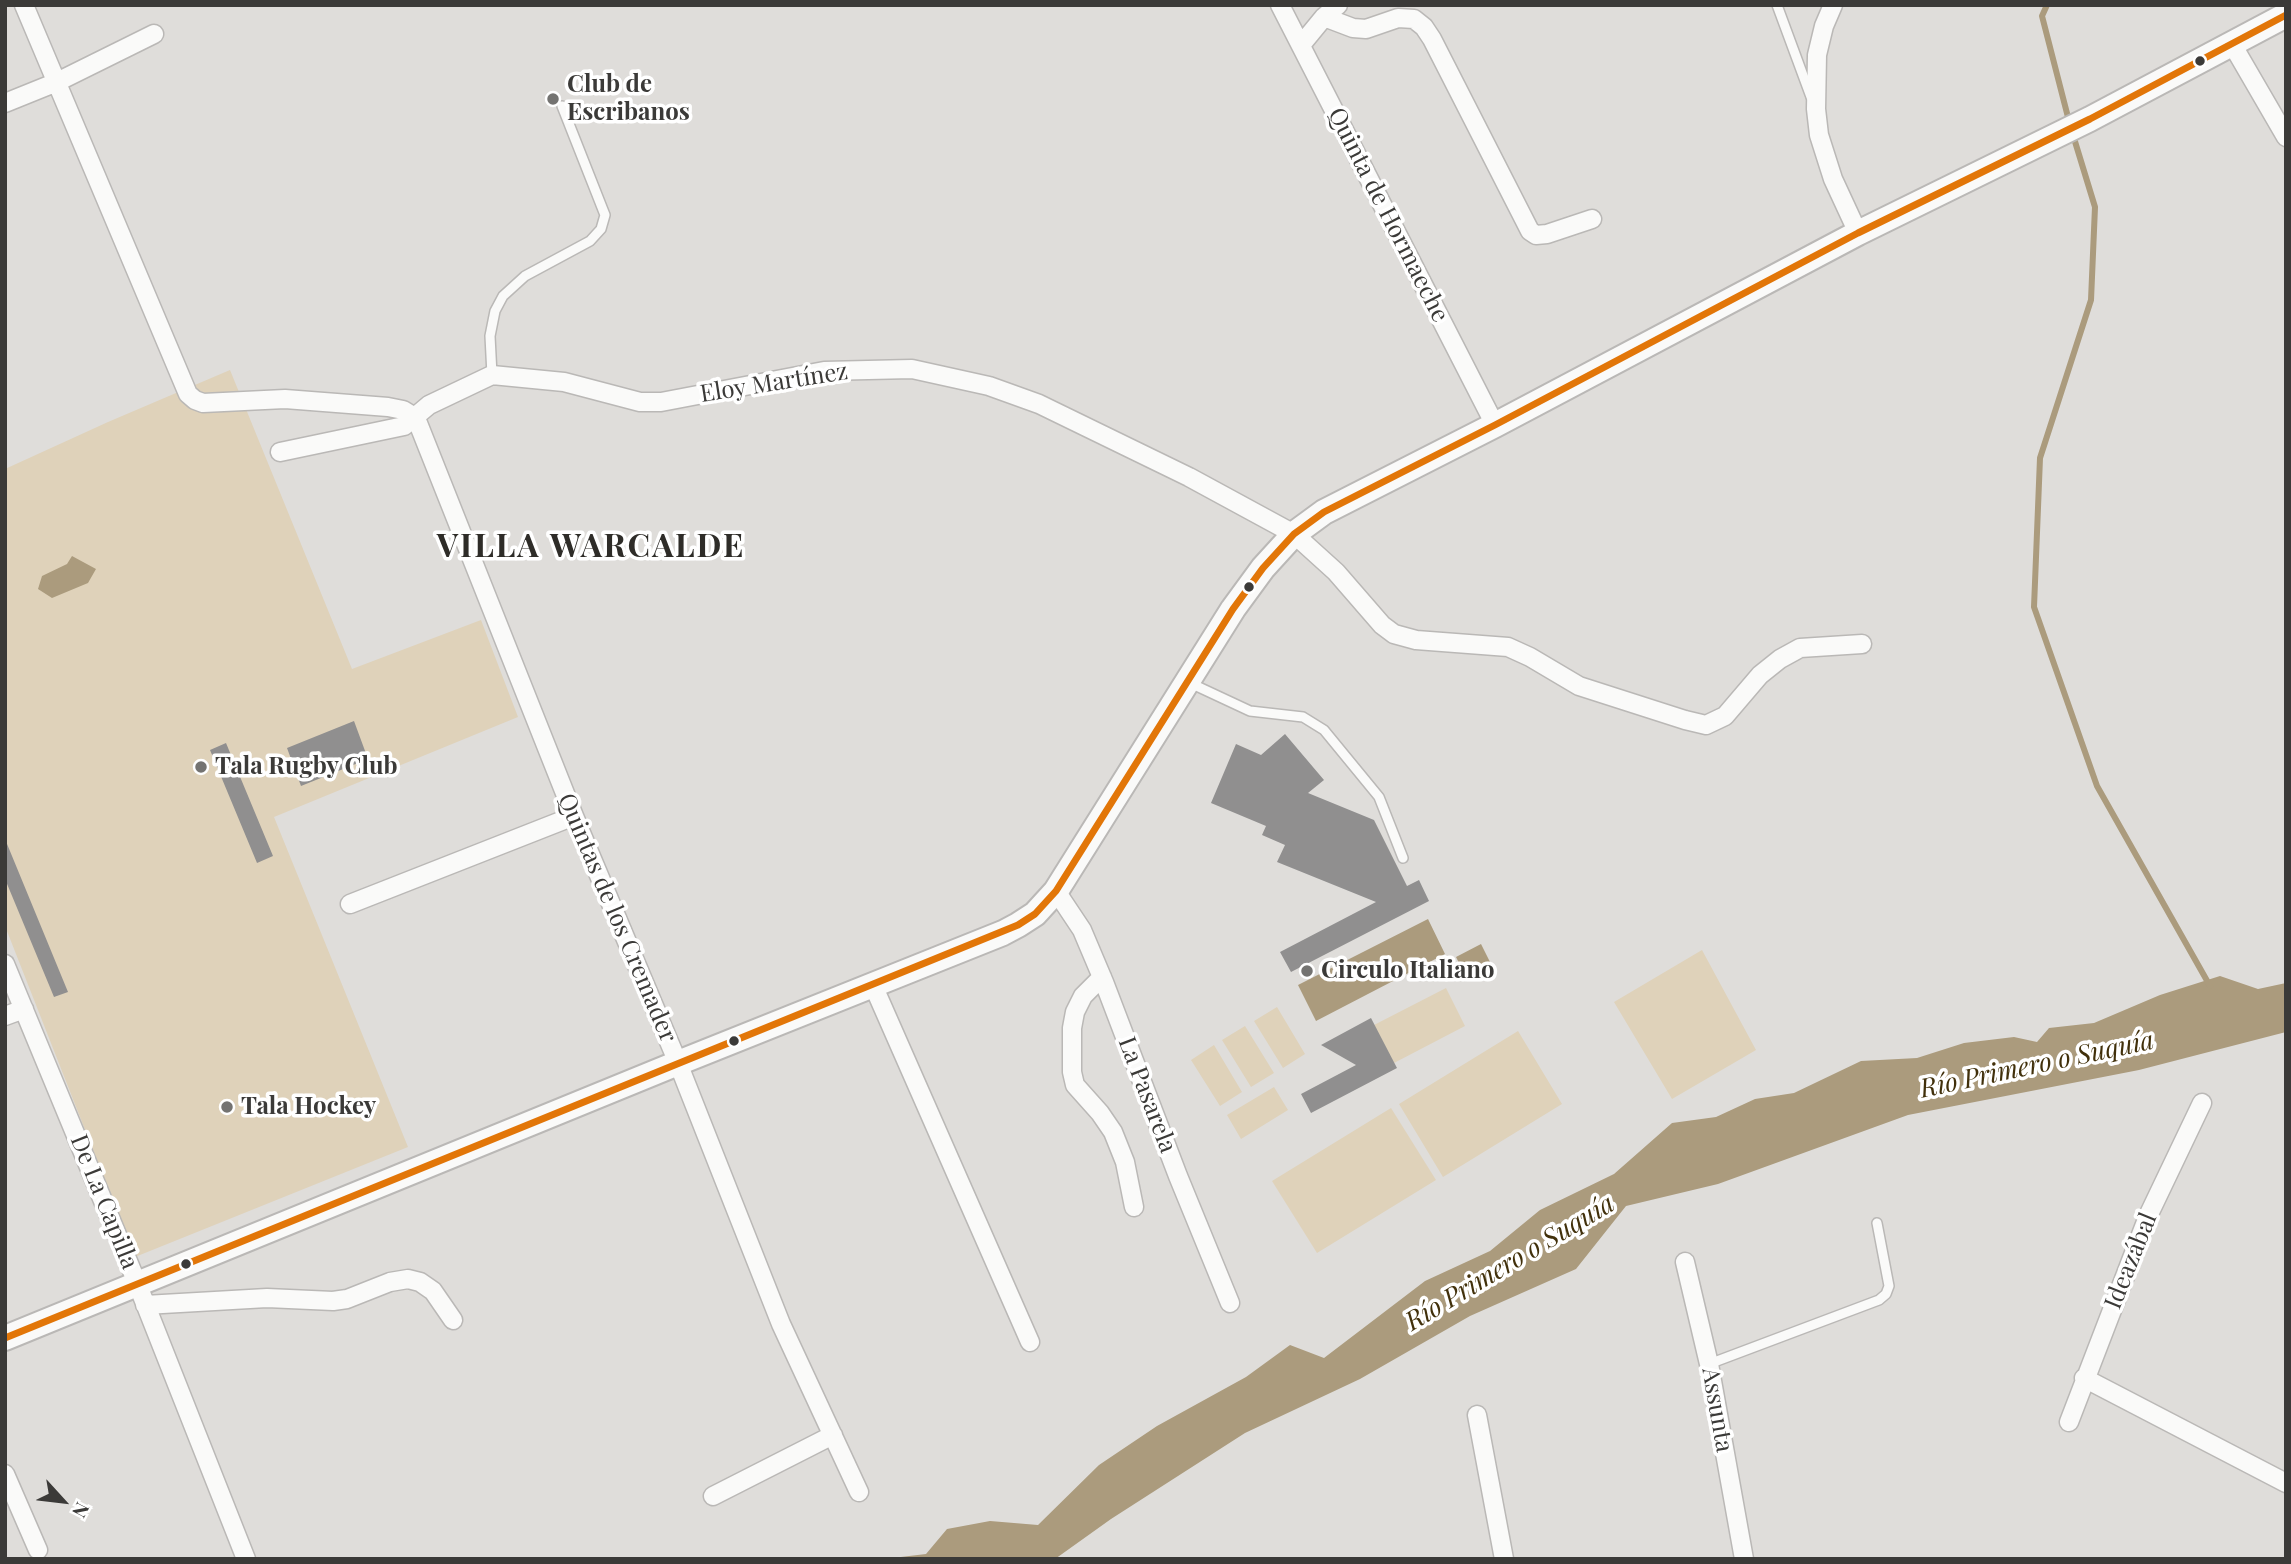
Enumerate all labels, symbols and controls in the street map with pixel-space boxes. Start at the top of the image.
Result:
unlabelled marker [2193,54,2207,68]
place label: Club de Escribanos [567,71,690,127]
marker: Club de Escribanos [545,91,561,107]
street label: Quinta de Hormaeche [1321,103,1455,327]
street label: Eloy Martínez [698,357,850,409]
district label: VILLA WARCALDE [438,528,744,566]
unlabelled marker [1242,580,1256,594]
place label: Tala Rugby Club [215,753,398,781]
marker: Tala Rugby Club [193,759,209,775]
street label: Quintas de los Cremader [551,789,683,1047]
place label: Circulo Italiano [1321,957,1495,985]
marker: Circulo Italiano [1299,963,1315,979]
water label: Río Primero o Suquía [1917,1025,2157,1105]
street label: La Pasarela [1112,1033,1182,1157]
unlabelled marker [727,1034,741,1048]
place label: Tala Hockey [241,1093,376,1121]
marker: Tala Hockey [219,1099,235,1115]
street label: De La Capilla [64,1130,144,1274]
water label: Río Primero o Suquía [1400,1188,1620,1338]
street label: Ideazábal [2099,1209,2163,1313]
unlabelled marker [179,1257,193,1271]
street label: Assunta [1695,1365,1739,1455]
north arrow [28,1466,98,1536]
text: N [67,1499,96,1523]

